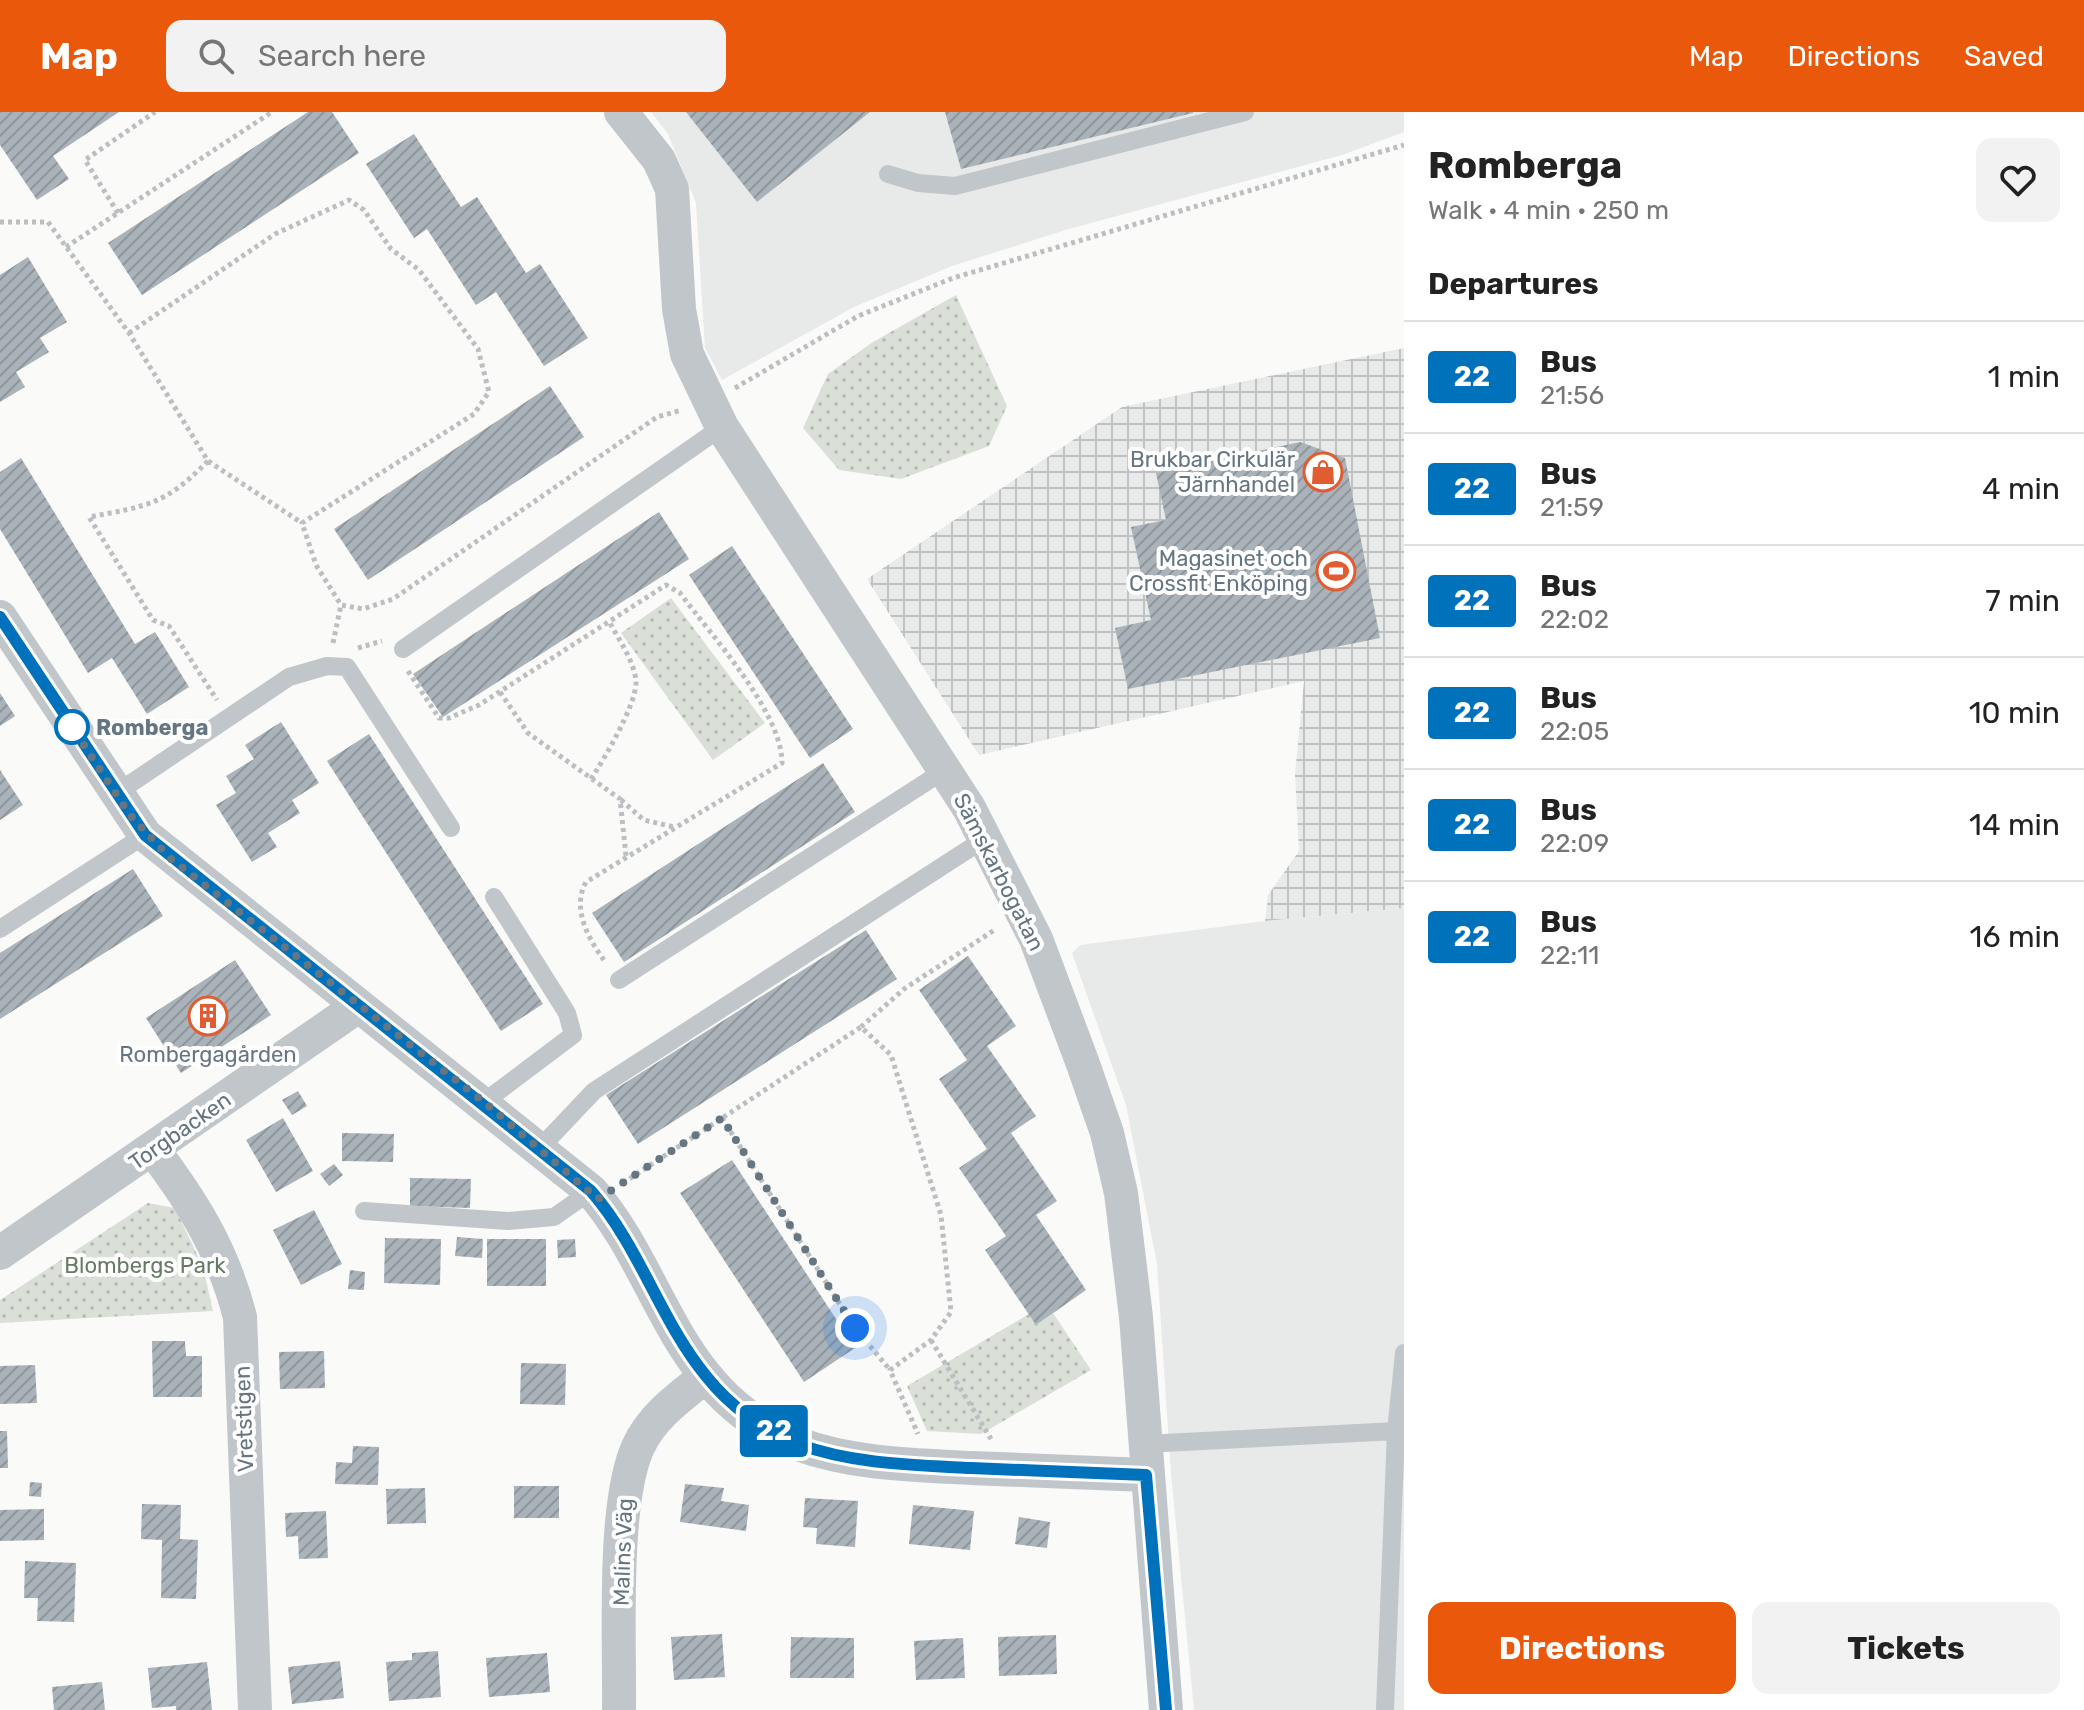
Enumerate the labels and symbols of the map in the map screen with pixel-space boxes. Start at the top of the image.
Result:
place label: Brukbar Cirkulär Järnhandel [1130,446,1296,498]
shop icon: Brukbar Cirkulär Järnhandel [1302,451,1344,493]
place label: Magasinet och Crossfit Enköping [1129,545,1308,597]
sports icon: Magasinet och Crossfit Enköping [1315,550,1357,592]
marker: Romberga [55,710,89,744]
place label: Romberga [96,714,208,741]
street label: Sämskarbogatan [948,789,1050,955]
building icon: Rombergagården [187,995,229,1037]
place label: Rombergagården [119,1041,297,1068]
street label: Torgbacken [124,1086,236,1176]
park label: Blombergs Park [64,1252,226,1279]
your location [835,1308,875,1348]
street label: Vretstigen [229,1365,259,1473]
line badge: 22 [738,1405,810,1457]
street label: Malins Väg [608,1498,638,1606]

